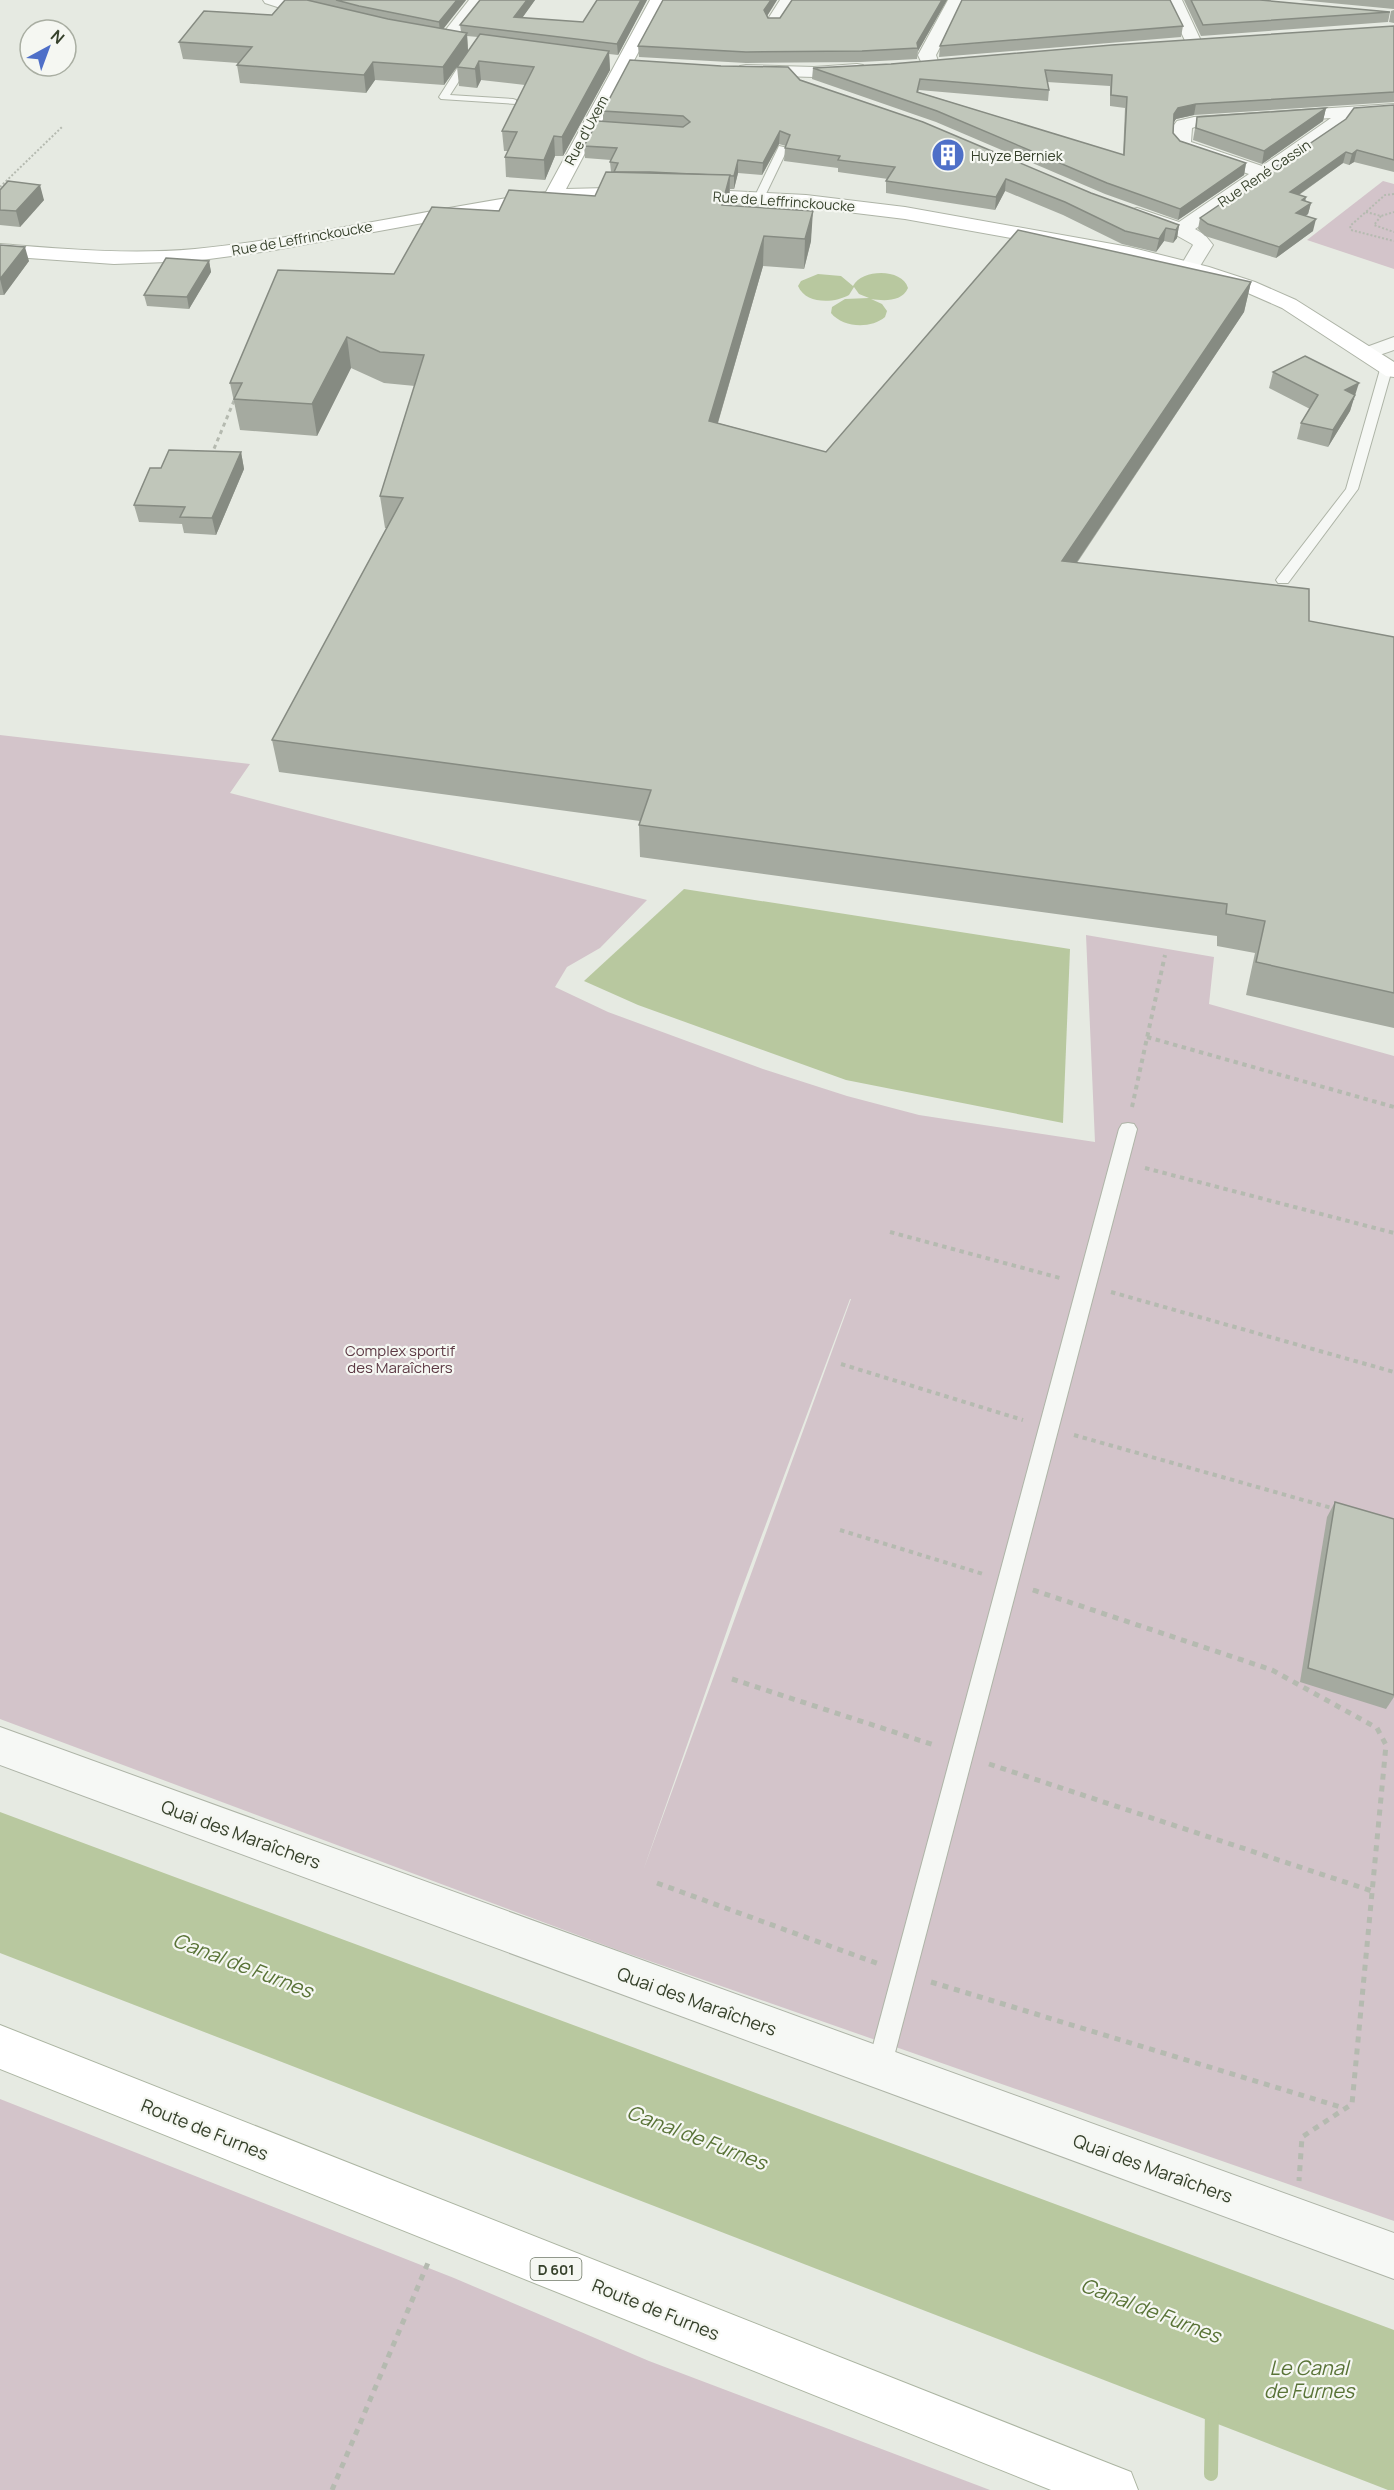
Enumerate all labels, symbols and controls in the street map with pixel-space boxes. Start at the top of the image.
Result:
north arrow [18,18,78,78]
text: N [46,25,69,49]
street label: Rue d'Uxem [560,92,612,168]
street label: Rue René Cassin [1214,135,1314,211]
building icon: Huyze Berniek [930,137,966,173]
place label: Huyze Berniek [971,146,1064,165]
street label: Rue de Leffrinckoucke [712,187,856,215]
street label: Rue de Leffrinckoucke [230,216,374,260]
park label: Complex sportif des Maraîchers [345,1340,456,1378]
street label: Quai des Maraîchers [158,1794,324,1874]
water label: Canal de Furnes [169,1926,318,2005]
street label: Quai des Maraîchers [614,1961,780,2041]
street label: Route de Furnes [138,2093,272,2165]
water label: Canal de Furnes [623,2098,772,2177]
street label: Quai des Maraîchers [1070,2128,1236,2208]
road number: D 601 [530,2258,582,2280]
water label: Canal de Furnes [1077,2271,1226,2350]
street label: Route de Furnes [589,2273,723,2345]
water label: Le Canal de Furnes [1264,2354,1356,2404]

